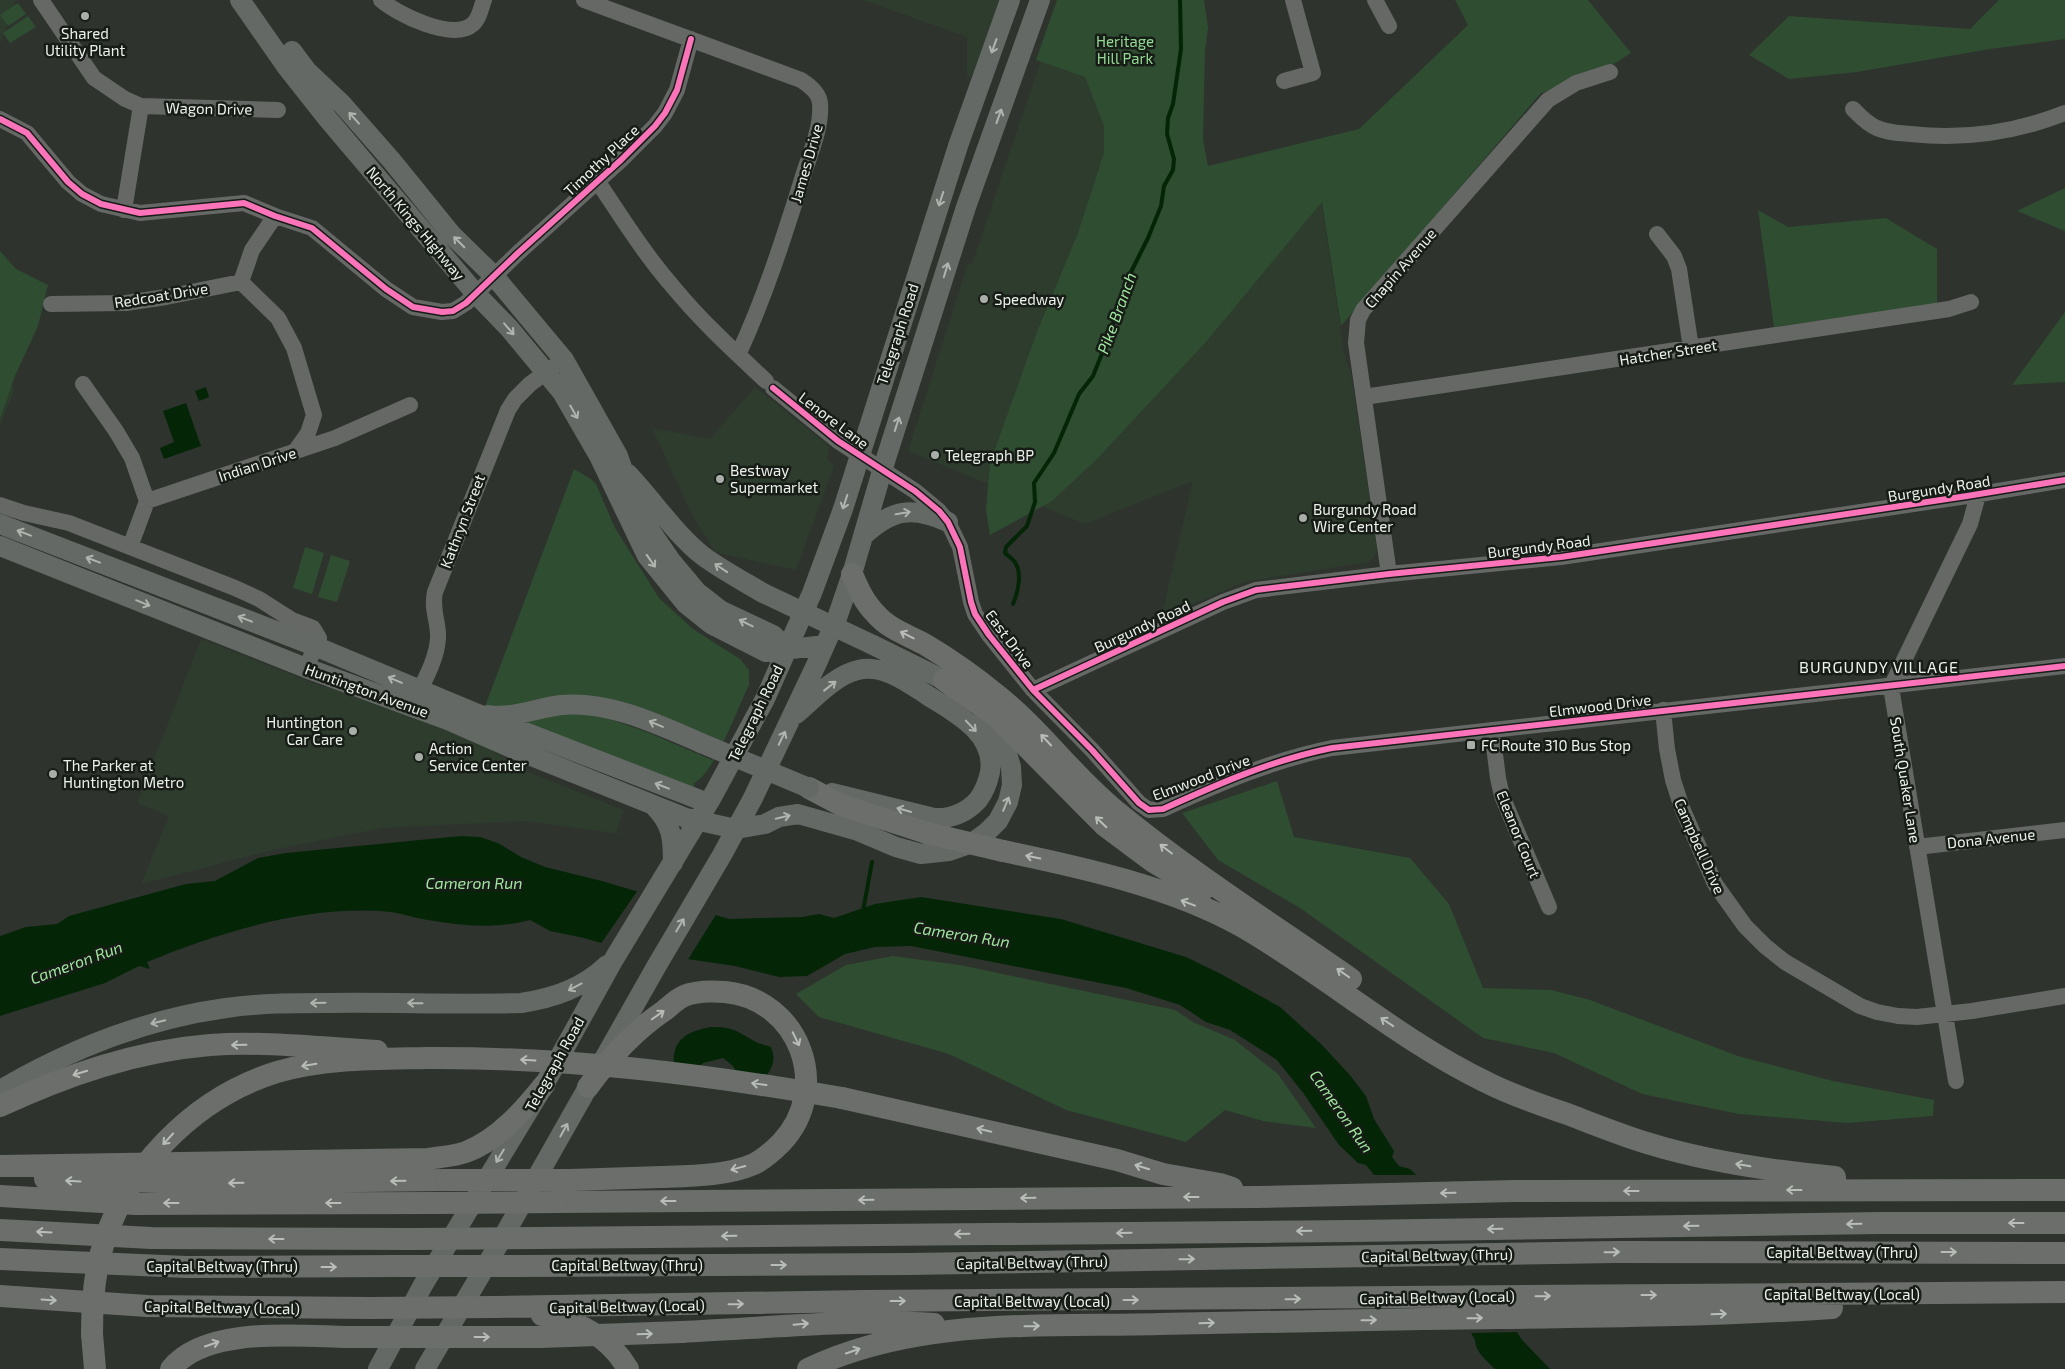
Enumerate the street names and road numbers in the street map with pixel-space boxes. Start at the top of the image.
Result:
street label: Wagon Drive [165,98,253,118]
street label: Timothy Place [560,121,642,199]
street label: James Drive [786,122,826,204]
street label: North Kings Highway [363,163,469,284]
street label: Chapin Avenue [1360,224,1440,312]
street label: Redcoat Drive [113,279,209,311]
street label: Telegraph Road [872,281,922,387]
street label: Hatcher Street [1618,335,1718,369]
street label: Lenore Lane [795,388,873,452]
street label: Indian Drive [216,443,298,485]
street label: Kathryn Street [436,471,488,571]
street label: Burgundy Road [1886,471,1992,505]
street label: Burgundy Road [1487,531,1591,561]
street label: Burgundy Road [1091,596,1193,656]
street label: East Drive [982,606,1038,672]
street label: Huntington Avenue [303,659,431,721]
street label: Telegraph Road [724,662,786,764]
street label: Elmwood Drive [1548,690,1652,720]
street label: South Quaker Lane [1886,716,1925,844]
street label: Elmwood Drive [1150,750,1252,804]
street label: Eleanor Court [1493,788,1545,881]
street label: Campbell Drive [1671,795,1729,897]
street label: Dona Avenue [1946,824,2036,852]
street label: Telegraph Road [521,1013,587,1115]
street label: Capital Beltway (Thru) [1766,1243,1918,1261]
street label: Capital Beltway (Thru) [1361,1245,1513,1265]
street label: Capital Beltway (Thru) [956,1252,1108,1272]
street label: Capital Beltway (Thru) [551,1256,703,1274]
street label: Capital Beltway (Thru) [146,1257,298,1275]
street label: Capital Beltway (Local) [1764,1285,1920,1303]
street label: Capital Beltway (Local) [1359,1287,1515,1307]
street label: Capital Beltway (Local) [954,1292,1110,1310]
street label: Capital Beltway (Local) [549,1296,705,1316]
street label: Capital Beltway (Local) [144,1297,300,1317]

